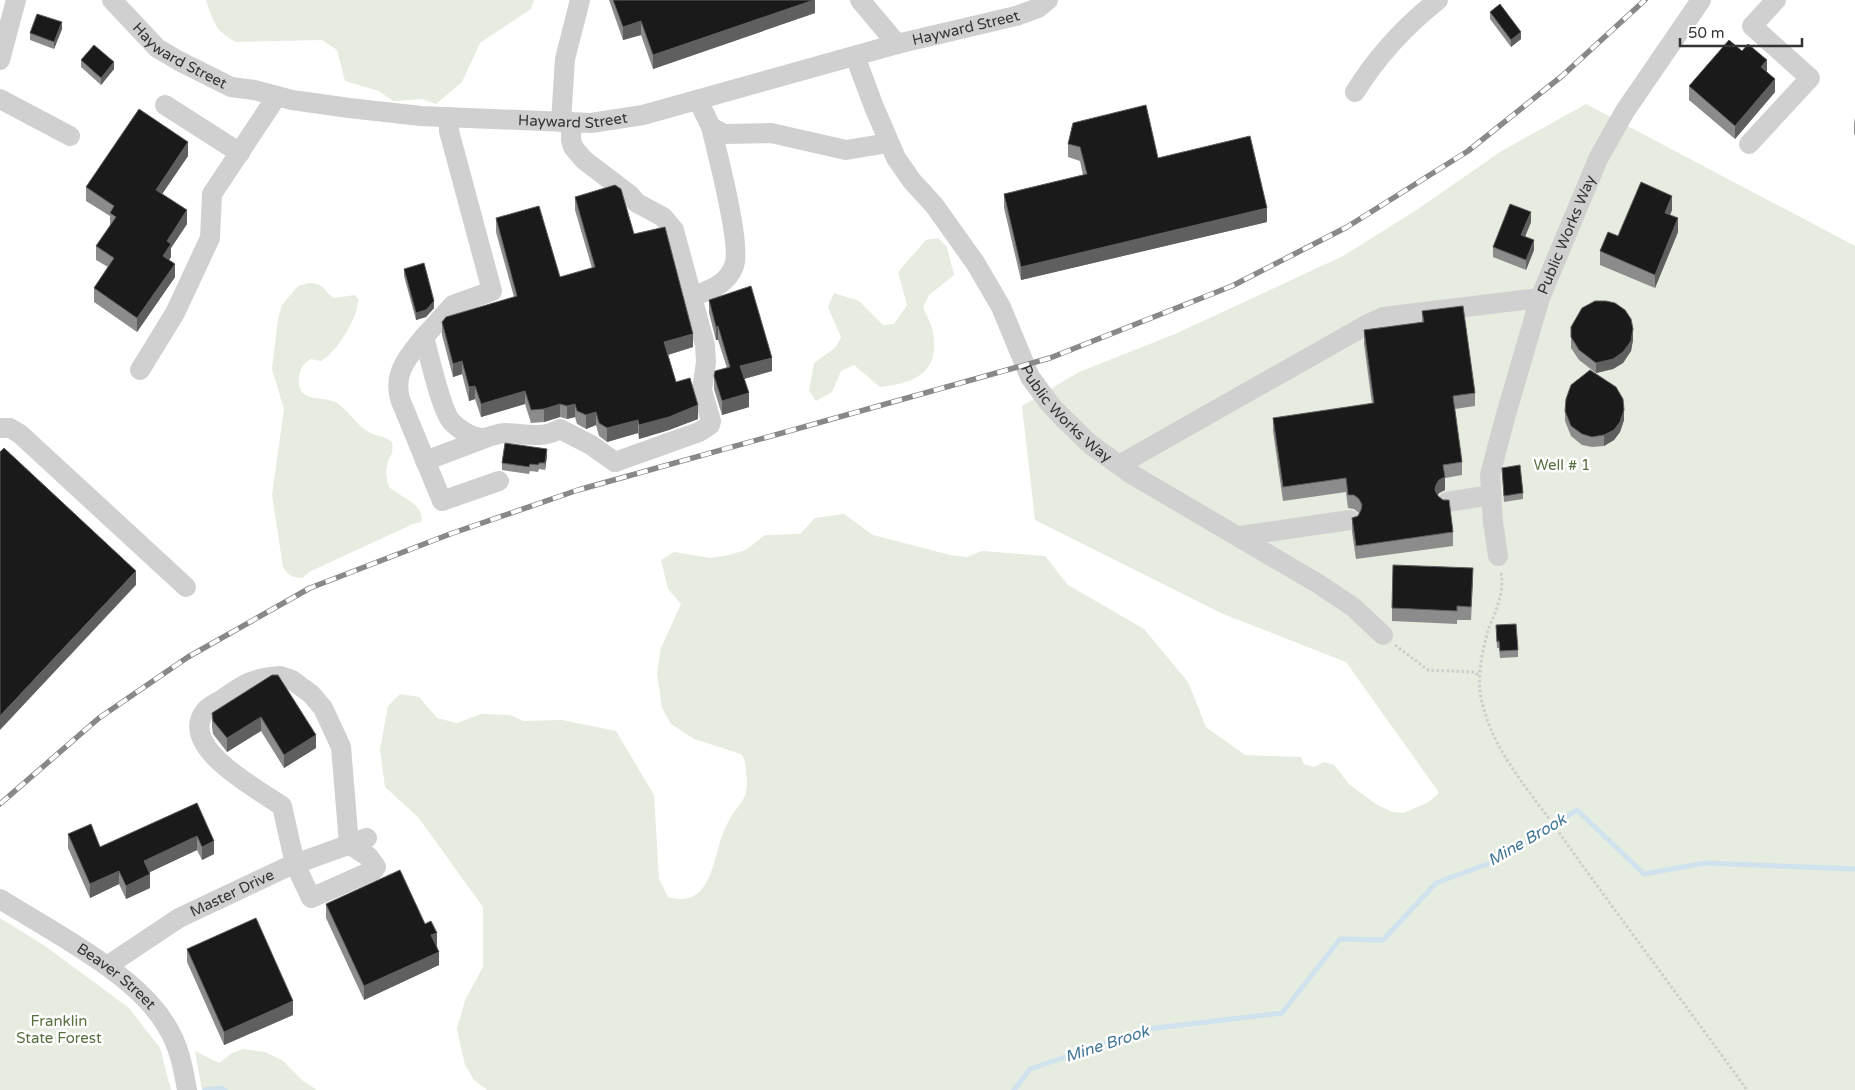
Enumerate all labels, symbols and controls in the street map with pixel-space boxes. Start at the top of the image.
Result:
street label: Hayward Street [910,6,1022,49]
scale bar [1680,15,1802,47]
street label: Hayward Street [129,19,230,93]
text: 50 m [1688,24,1725,42]
street label: Hayward Street [518,108,629,132]
street label: Public Works Way [1534,172,1599,297]
street label: Public Works Way [1017,362,1115,466]
park label: Well # 1 [1534,456,1590,474]
water label: Mine Brook [1484,809,1571,870]
street label: Master Drive [187,865,277,921]
street label: Beaver Street [74,939,160,1013]
park label: Franklin State Forest [16,1012,102,1047]
water label: Mine Brook [1062,1021,1153,1067]

